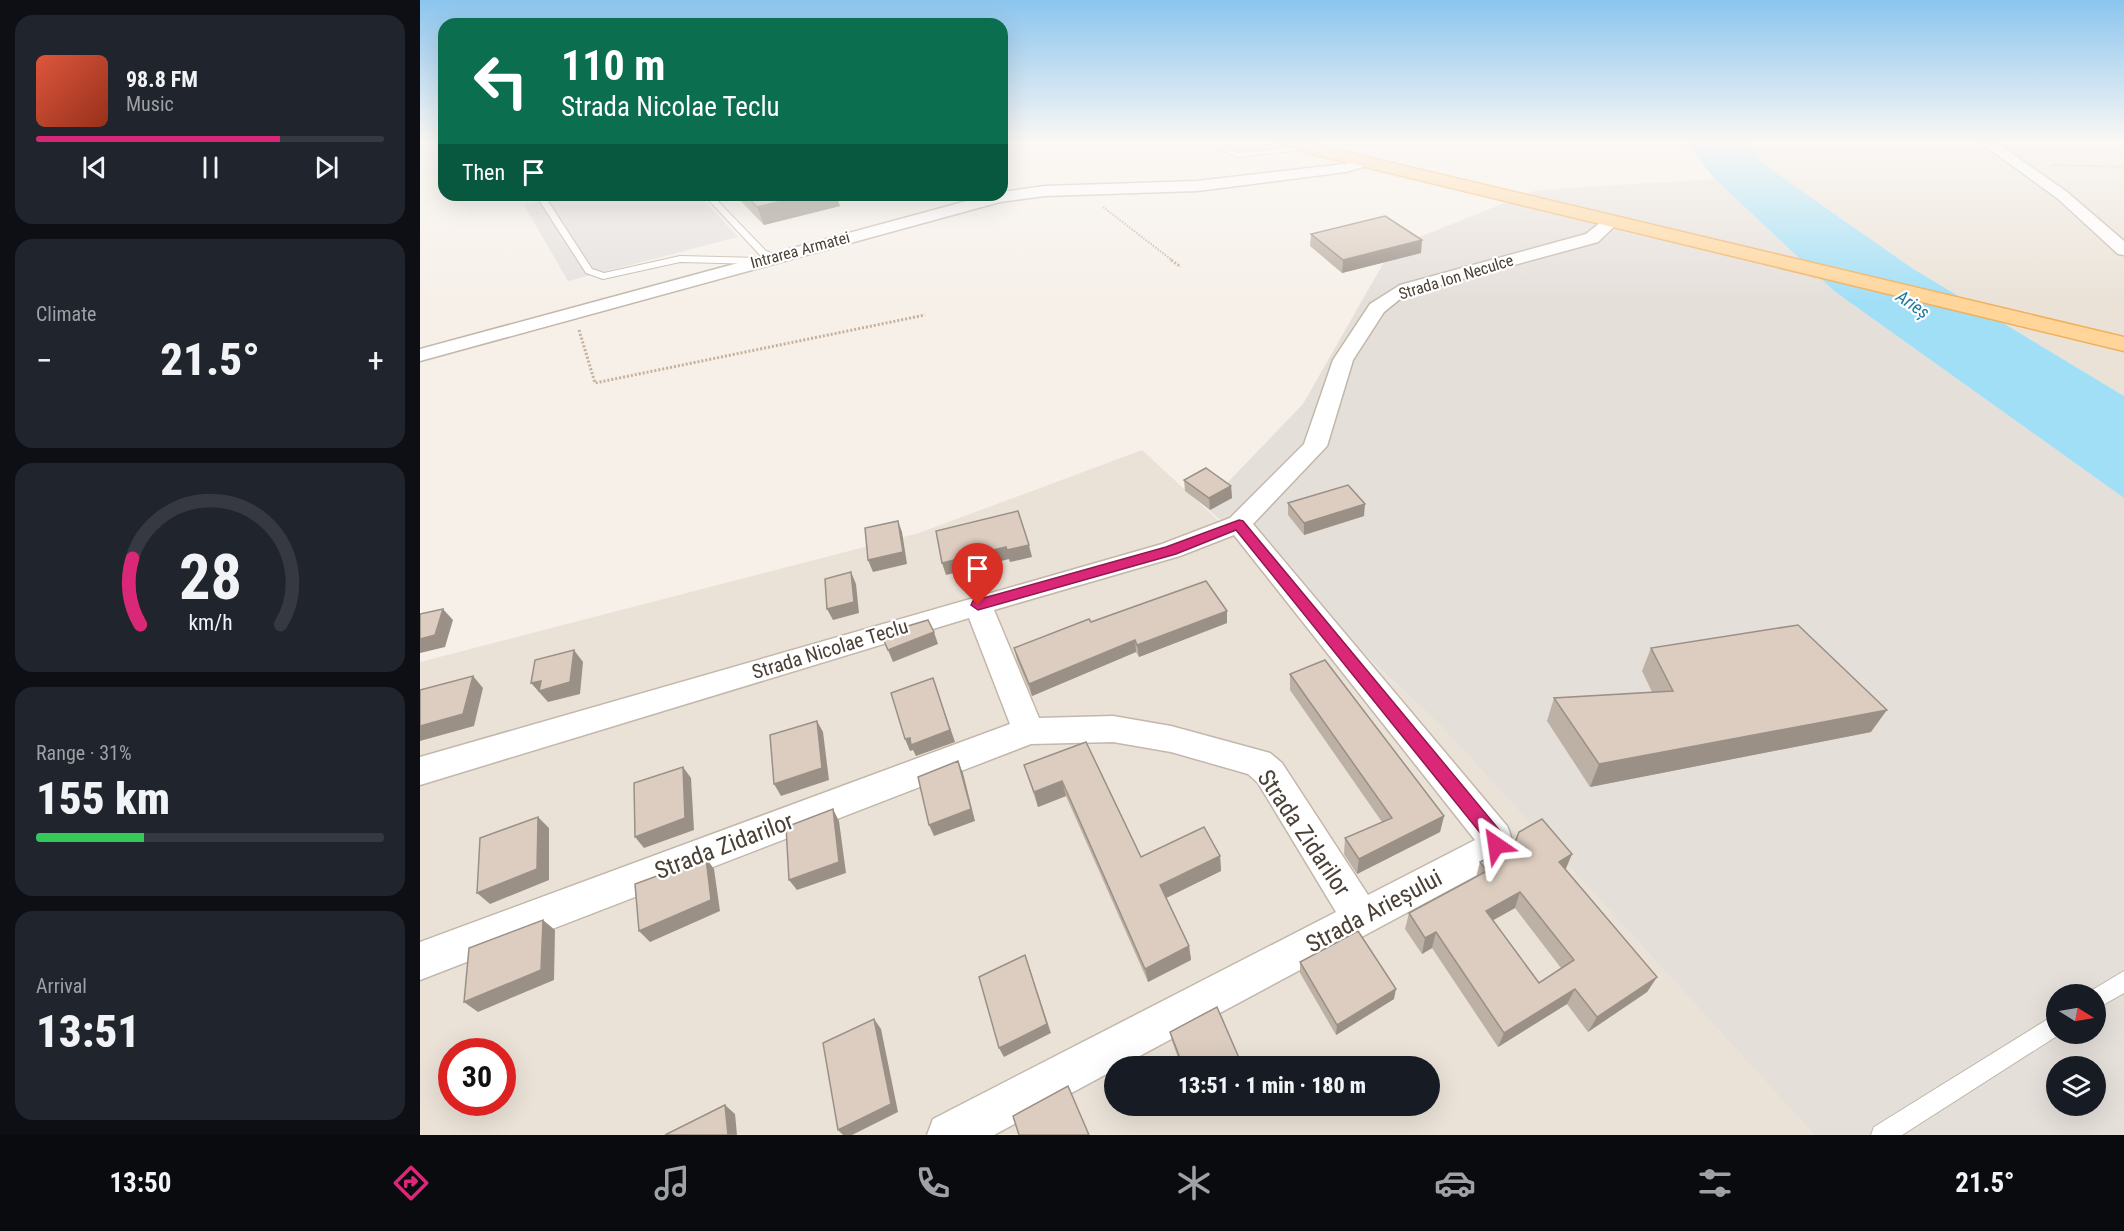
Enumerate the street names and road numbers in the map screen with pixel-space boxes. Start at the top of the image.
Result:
street label: Intrarea Armatei [748,228,852,272]
street label: Strada Ion Neculce [1396,251,1516,303]
street label: Strada Nicolae Teclu [749,614,911,684]
street label: Strada Zidarilor [1252,765,1356,901]
street label: Strada Zidarilor [651,807,797,885]
street label: Strada Arieșului [1301,863,1447,959]

